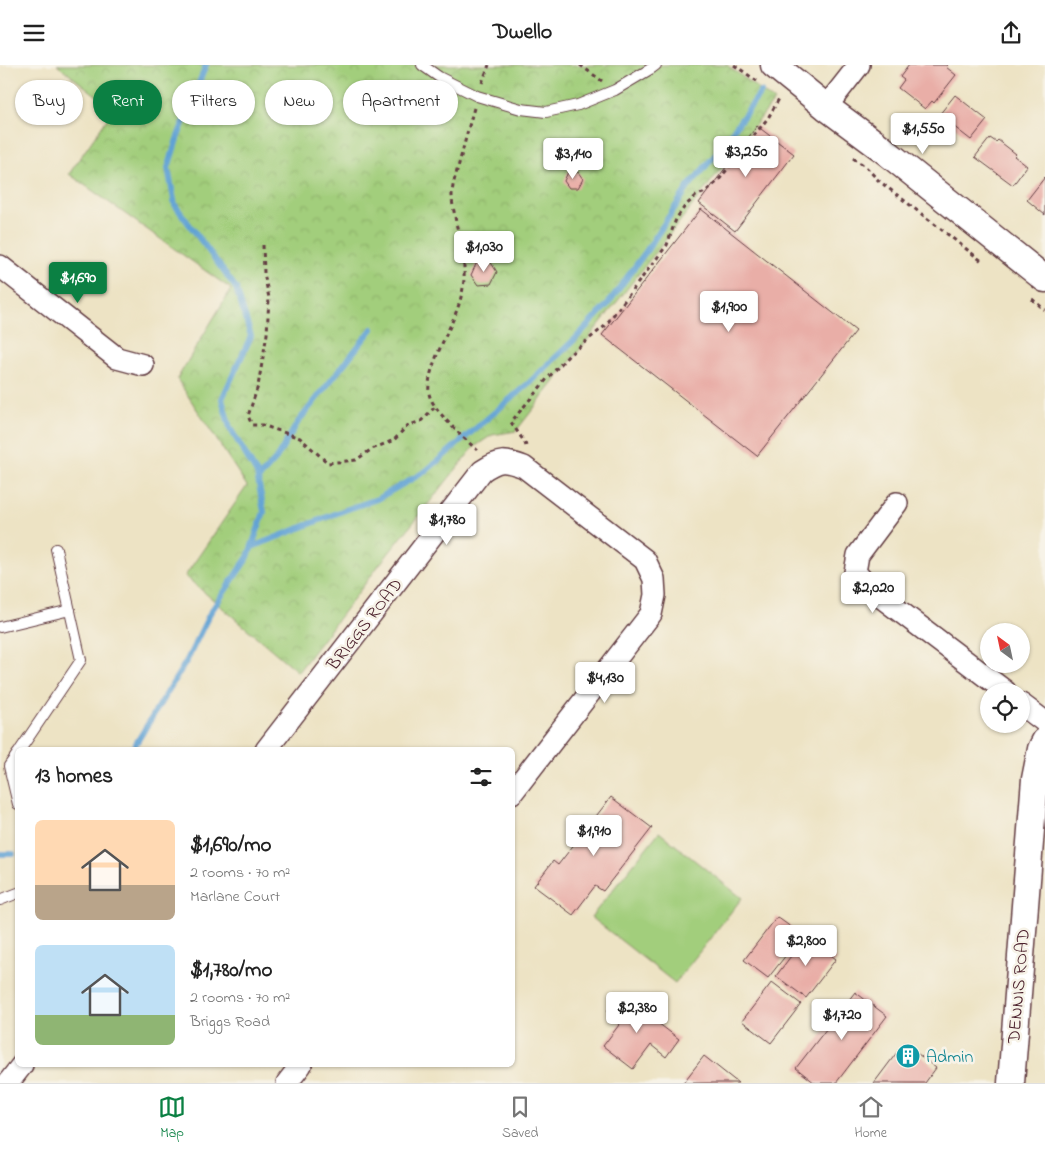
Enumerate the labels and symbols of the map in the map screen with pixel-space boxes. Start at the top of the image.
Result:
pin: $1,550 [882,113,964,155]
pin: $3,250 [705,135,787,178]
pin: $3,140 [532,137,614,180]
pin: $1,030 [443,231,525,273]
pin: $1,690 [37,261,119,304]
pin: $1,900 [688,291,770,333]
pin: $1,780 [406,503,488,546]
pin: $2,020 [832,571,914,614]
street label: BRIGGS ROAD [321,574,410,678]
north arrow [980,623,1030,673]
pin: $4,130 [564,661,646,704]
pin: $1,910 [553,815,635,857]
pin: $2,800 [765,925,847,967]
street label: DENNIS ROAD [1002,928,1038,1046]
pin: $2,380 [596,991,678,1034]
pin: $1,720 [801,999,883,1041]
building icon: Admin [895,1043,921,1069]
place label: Admin [926,1045,973,1071]

